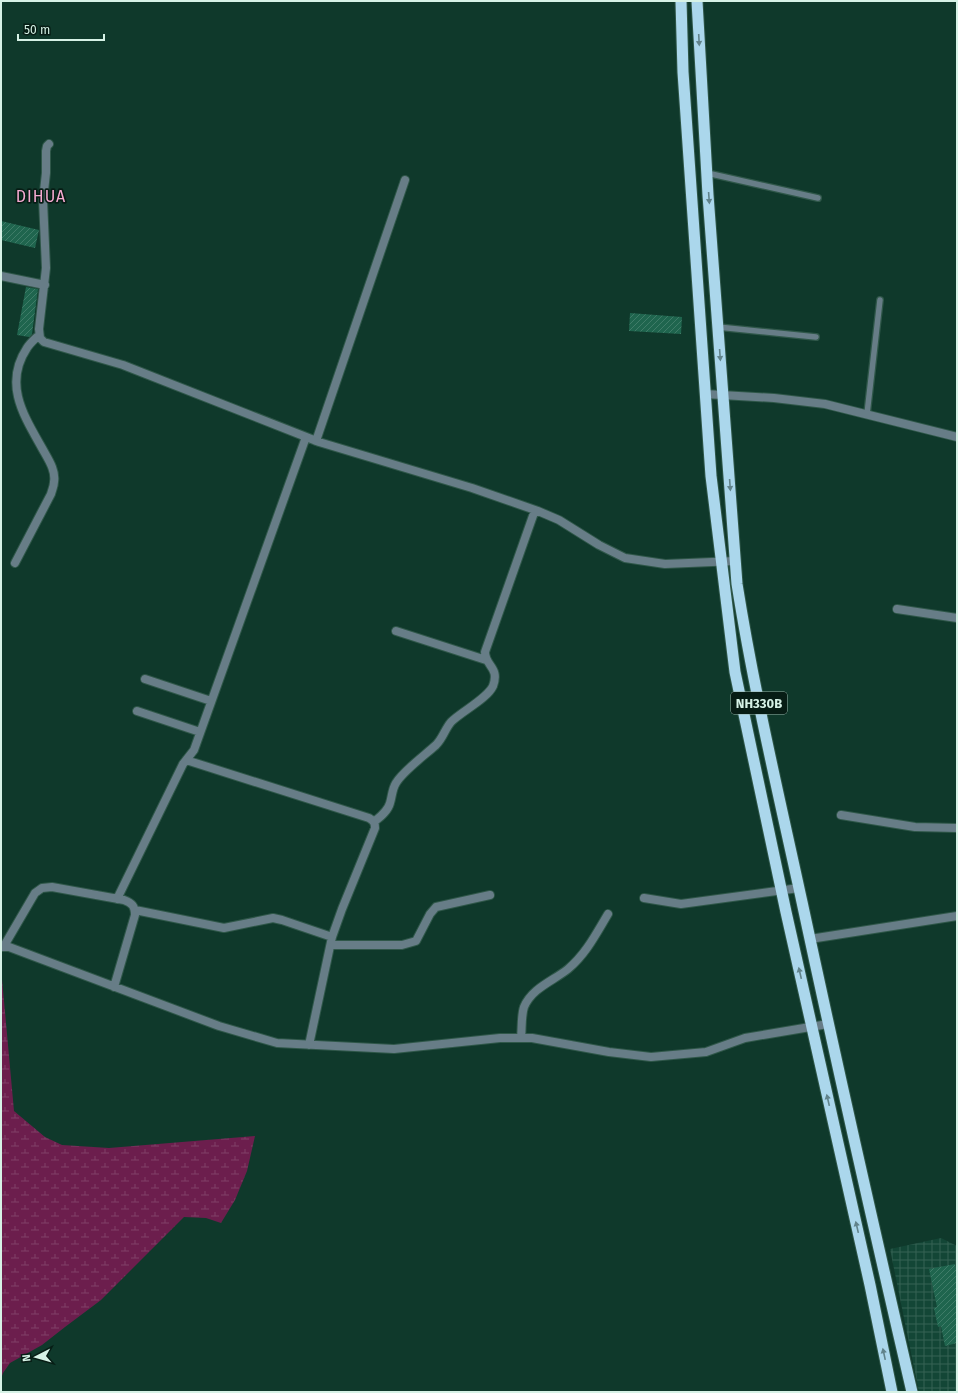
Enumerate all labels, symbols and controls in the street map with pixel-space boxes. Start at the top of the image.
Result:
scale bar [18,16,104,42]
text: 50 m [24,23,50,37]
one-way arrow [696,34,702,47]
district label: DIHUA [16,187,66,206]
one-way arrow [705,192,712,204]
one-way arrow [717,349,724,361]
one-way arrow [726,479,733,491]
road number: NH330B [731,692,787,714]
one-way arrow [796,967,802,979]
one-way arrow [825,1094,831,1106]
one-way arrow [853,1221,859,1233]
north arrow [16,1337,56,1377]
one-way arrow [881,1348,887,1360]
text: N [20,1354,33,1362]

